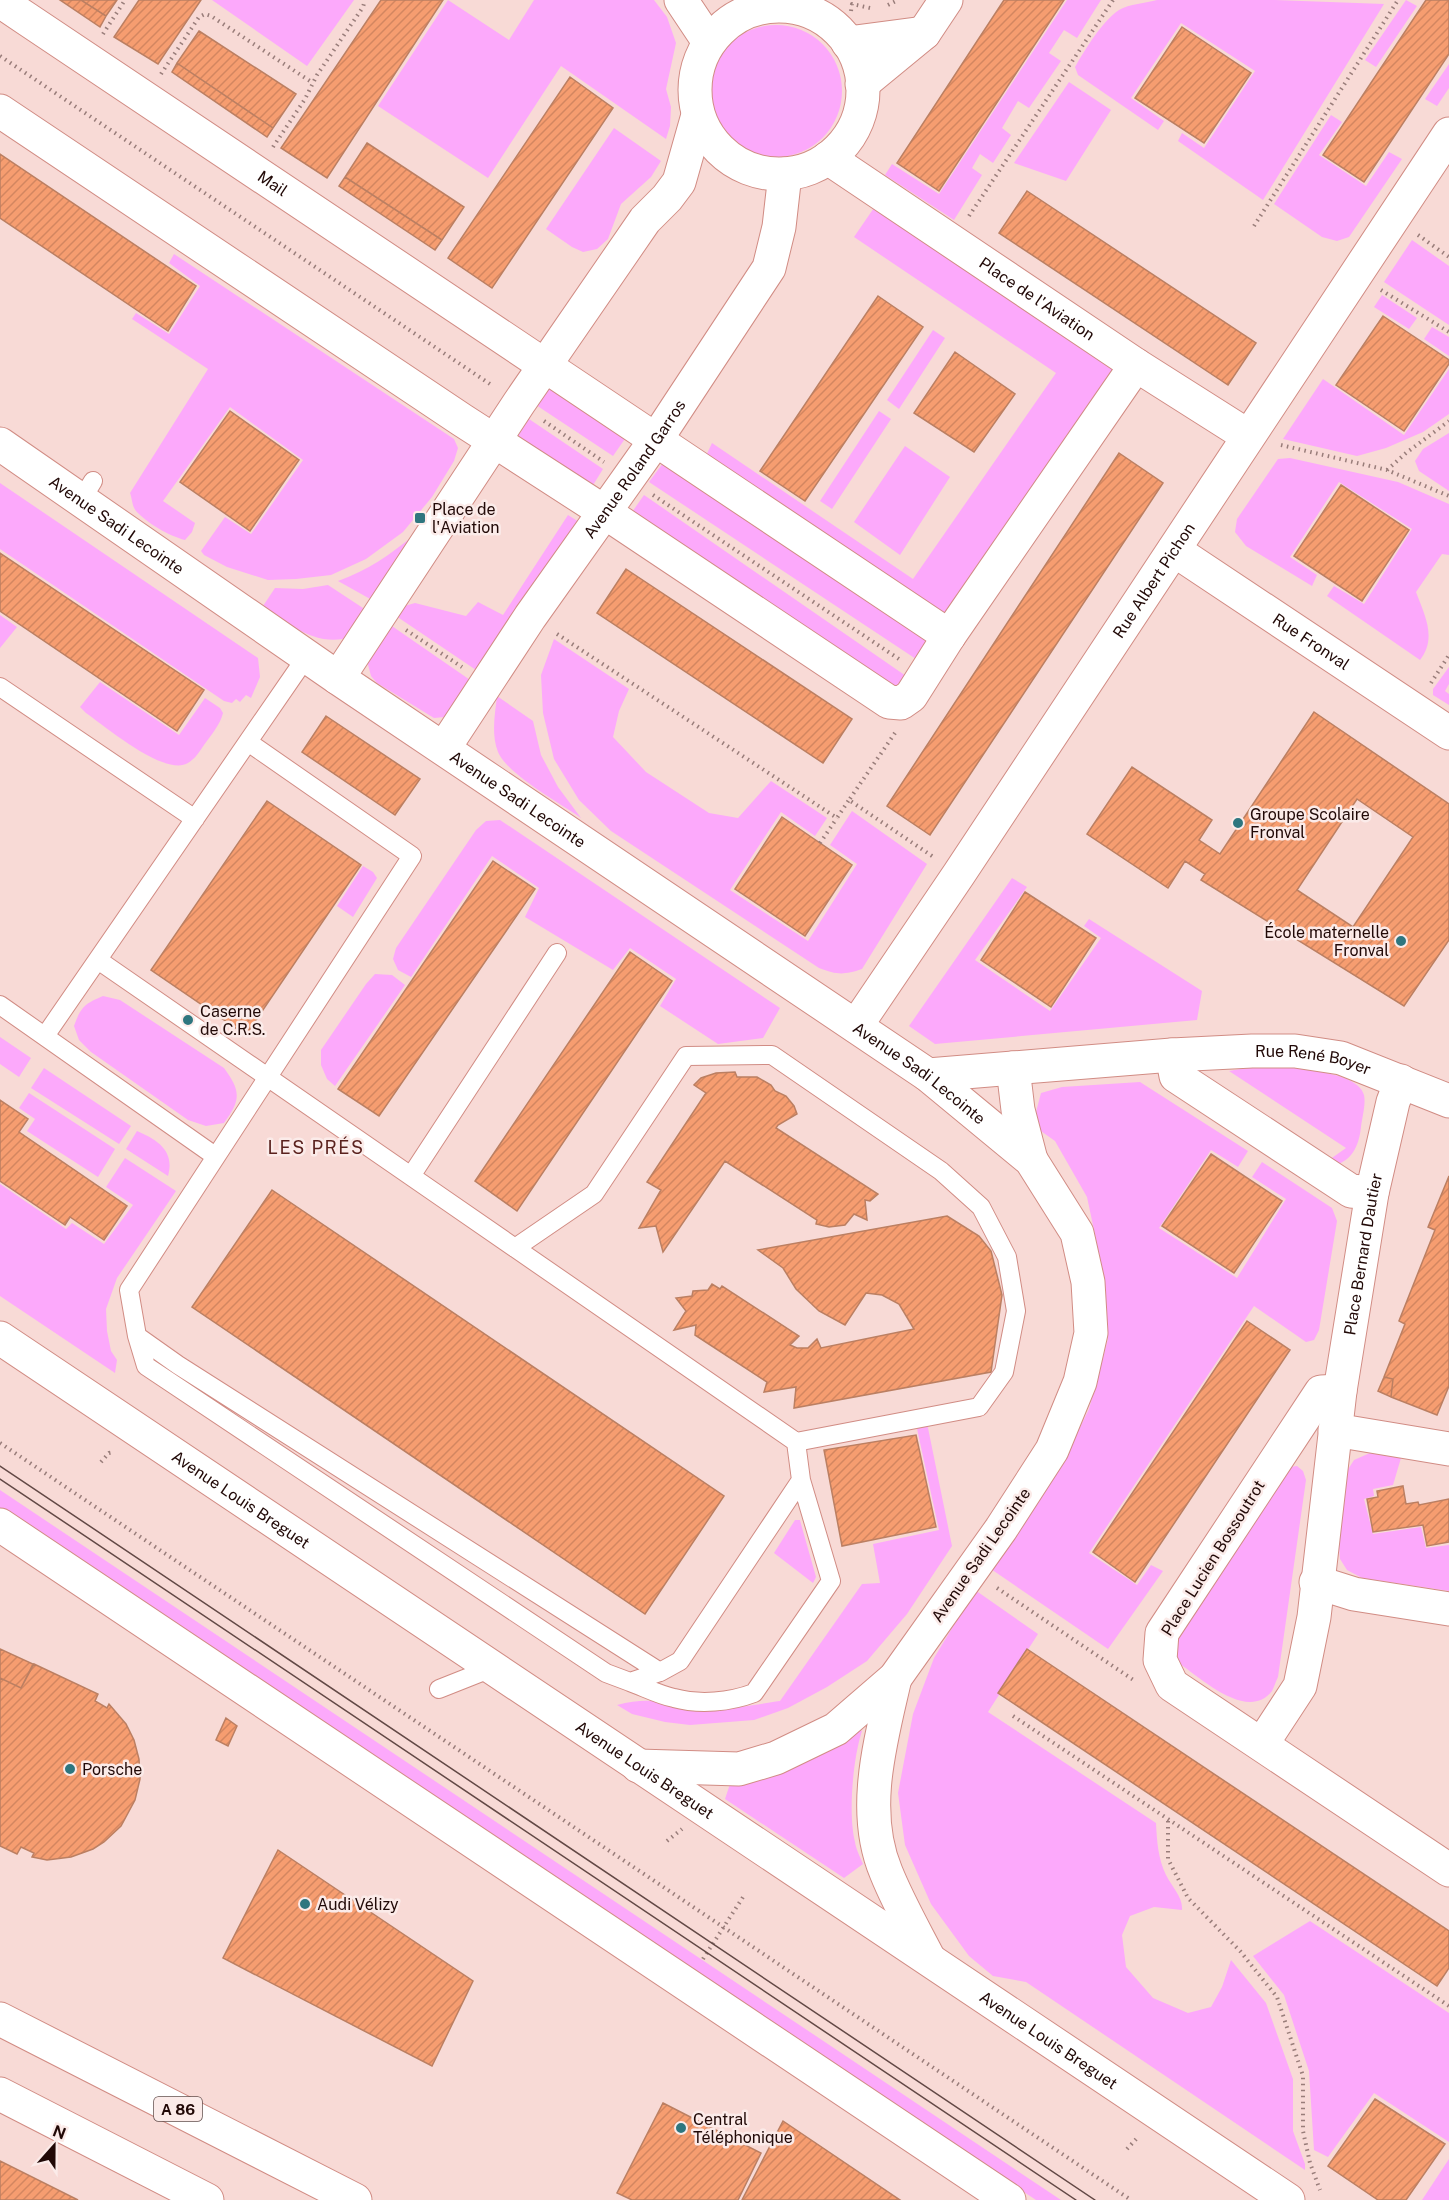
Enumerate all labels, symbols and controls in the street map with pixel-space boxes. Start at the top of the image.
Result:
street label: Mail [254,166,291,200]
street label: Place de l'Aviation [976,253,1099,344]
street label: Avenue Roland Garros [579,396,689,542]
street label: Avenue Sadi Lecointe [46,472,188,578]
place label: Place de l'Aviation [432,500,500,537]
marker: Place de l'Aviation [413,511,427,525]
street label: Rue Albert Pichon [1109,519,1198,641]
street label: Rue Fronval [1269,609,1353,674]
street label: Avenue Sadi Lecointe [446,747,589,852]
place label: Groupe Scolaire Fronval [1250,805,1370,842]
marker: Groupe Scolaire Fronval [1231,816,1245,830]
place label: École maternelle Fronval [1264,922,1389,960]
marker: École maternelle Fronval [1394,934,1408,948]
place label: Caserne de C.R.S. [200,1002,265,1039]
marker: Caserne de C.R.S. [181,1013,195,1027]
street label: Avenue Sadi Lecointe [850,1018,989,1128]
street label: Rue René Boyer [1255,1042,1374,1079]
district label: LES PRÉS [268,1136,365,1158]
street label: Place Bernard Dautier [1340,1171,1386,1336]
street label: Avenue Louis Breguet [168,1446,314,1552]
street label: Place Lucien Bossoutrot [1157,1477,1269,1639]
street label: Avenue Sadi Lecointe [927,1484,1035,1626]
street label: Avenue Louis Breguet [572,1717,717,1823]
place label: Porsche [82,1760,142,1779]
marker: Porsche [63,1762,77,1776]
place label: Audi Vélizy [317,1895,399,1914]
marker: Audi Vélizy [298,1897,312,1911]
street label: Avenue Louis Breguet [976,1987,1121,2093]
road number: A 86 [154,2097,202,2121]
place label: Central Téléphonique [693,2110,793,2147]
north arrow [24,2116,84,2176]
text: N [50,2121,68,2144]
marker: Central Téléphonique [674,2121,688,2135]

